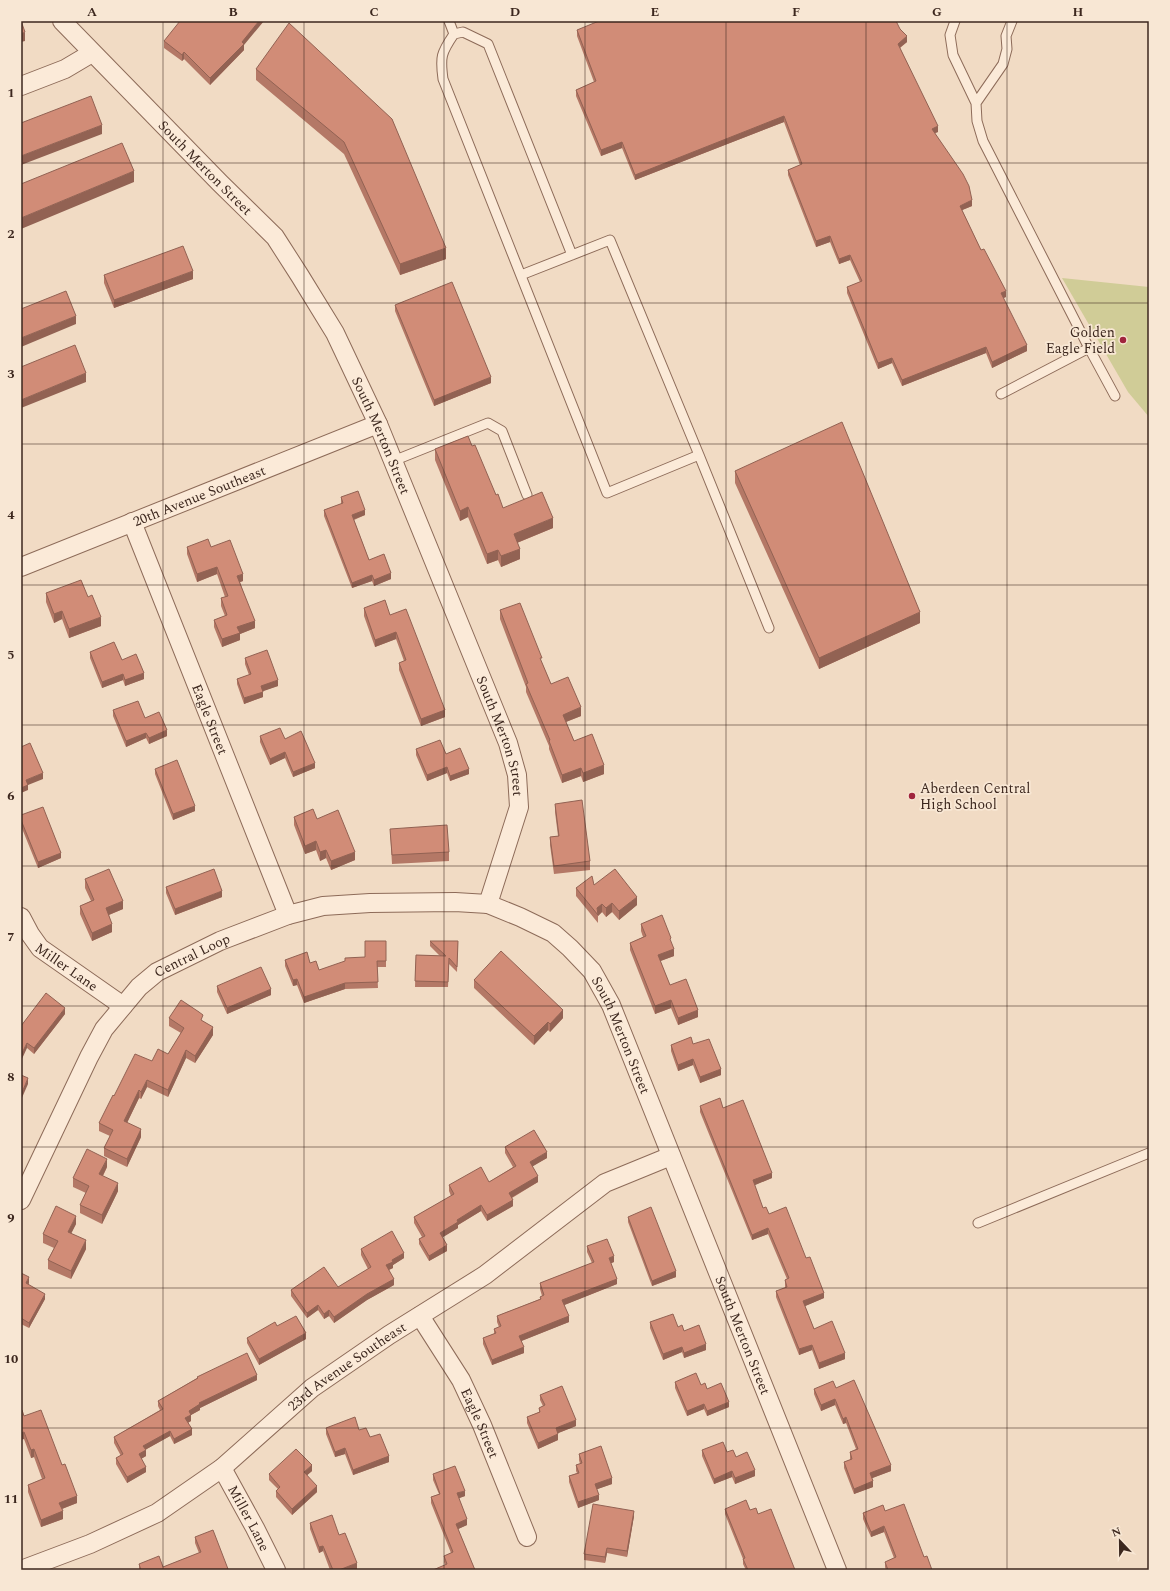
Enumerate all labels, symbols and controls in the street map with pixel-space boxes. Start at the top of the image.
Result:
text: A [87,2,97,22]
text: B [228,2,238,22]
text: C [369,2,379,22]
text: D [510,2,520,22]
text: E [651,2,660,22]
text: F [792,2,800,22]
text: G [932,2,942,22]
text: H [1073,2,1084,22]
text: 1 [7,83,15,103]
street label: South Merton Street [153,115,257,220]
text: 2 [7,224,15,244]
place label: Golden Eagle Field [1046,322,1115,359]
marker: Golden Eagle Field [1118,335,1128,345]
text: 3 [7,364,15,384]
street label: South Merton Street [347,373,416,497]
street label: 20th Avenue Southeast [130,460,269,532]
text: 4 [7,505,15,525]
text: 5 [7,645,15,665]
street label: South Merton Street [471,672,529,797]
street label: Eagle Street [187,680,234,758]
place label: Aberdeen Central High School [920,778,1030,815]
text: 6 [7,786,15,806]
marker: Aberdeen Central High School [907,791,917,801]
text: 7 [7,927,15,947]
street label: Central Loop [150,928,233,982]
street label: Miller Lane [31,937,103,996]
street label: South Merton Street [586,972,656,1097]
text: 8 [7,1067,15,1087]
text: 9 [7,1208,15,1228]
street label: South Merton Street [710,1272,776,1398]
street label: 23rd Avenue Southeast [283,1316,410,1416]
text: 10 [4,1349,18,1369]
street label: Eagle Street [456,1384,505,1461]
street label: Miller Lane [223,1481,276,1555]
text: 11 [4,1489,18,1509]
north arrow [1100,1521,1140,1561]
text: N [1109,1523,1124,1542]

